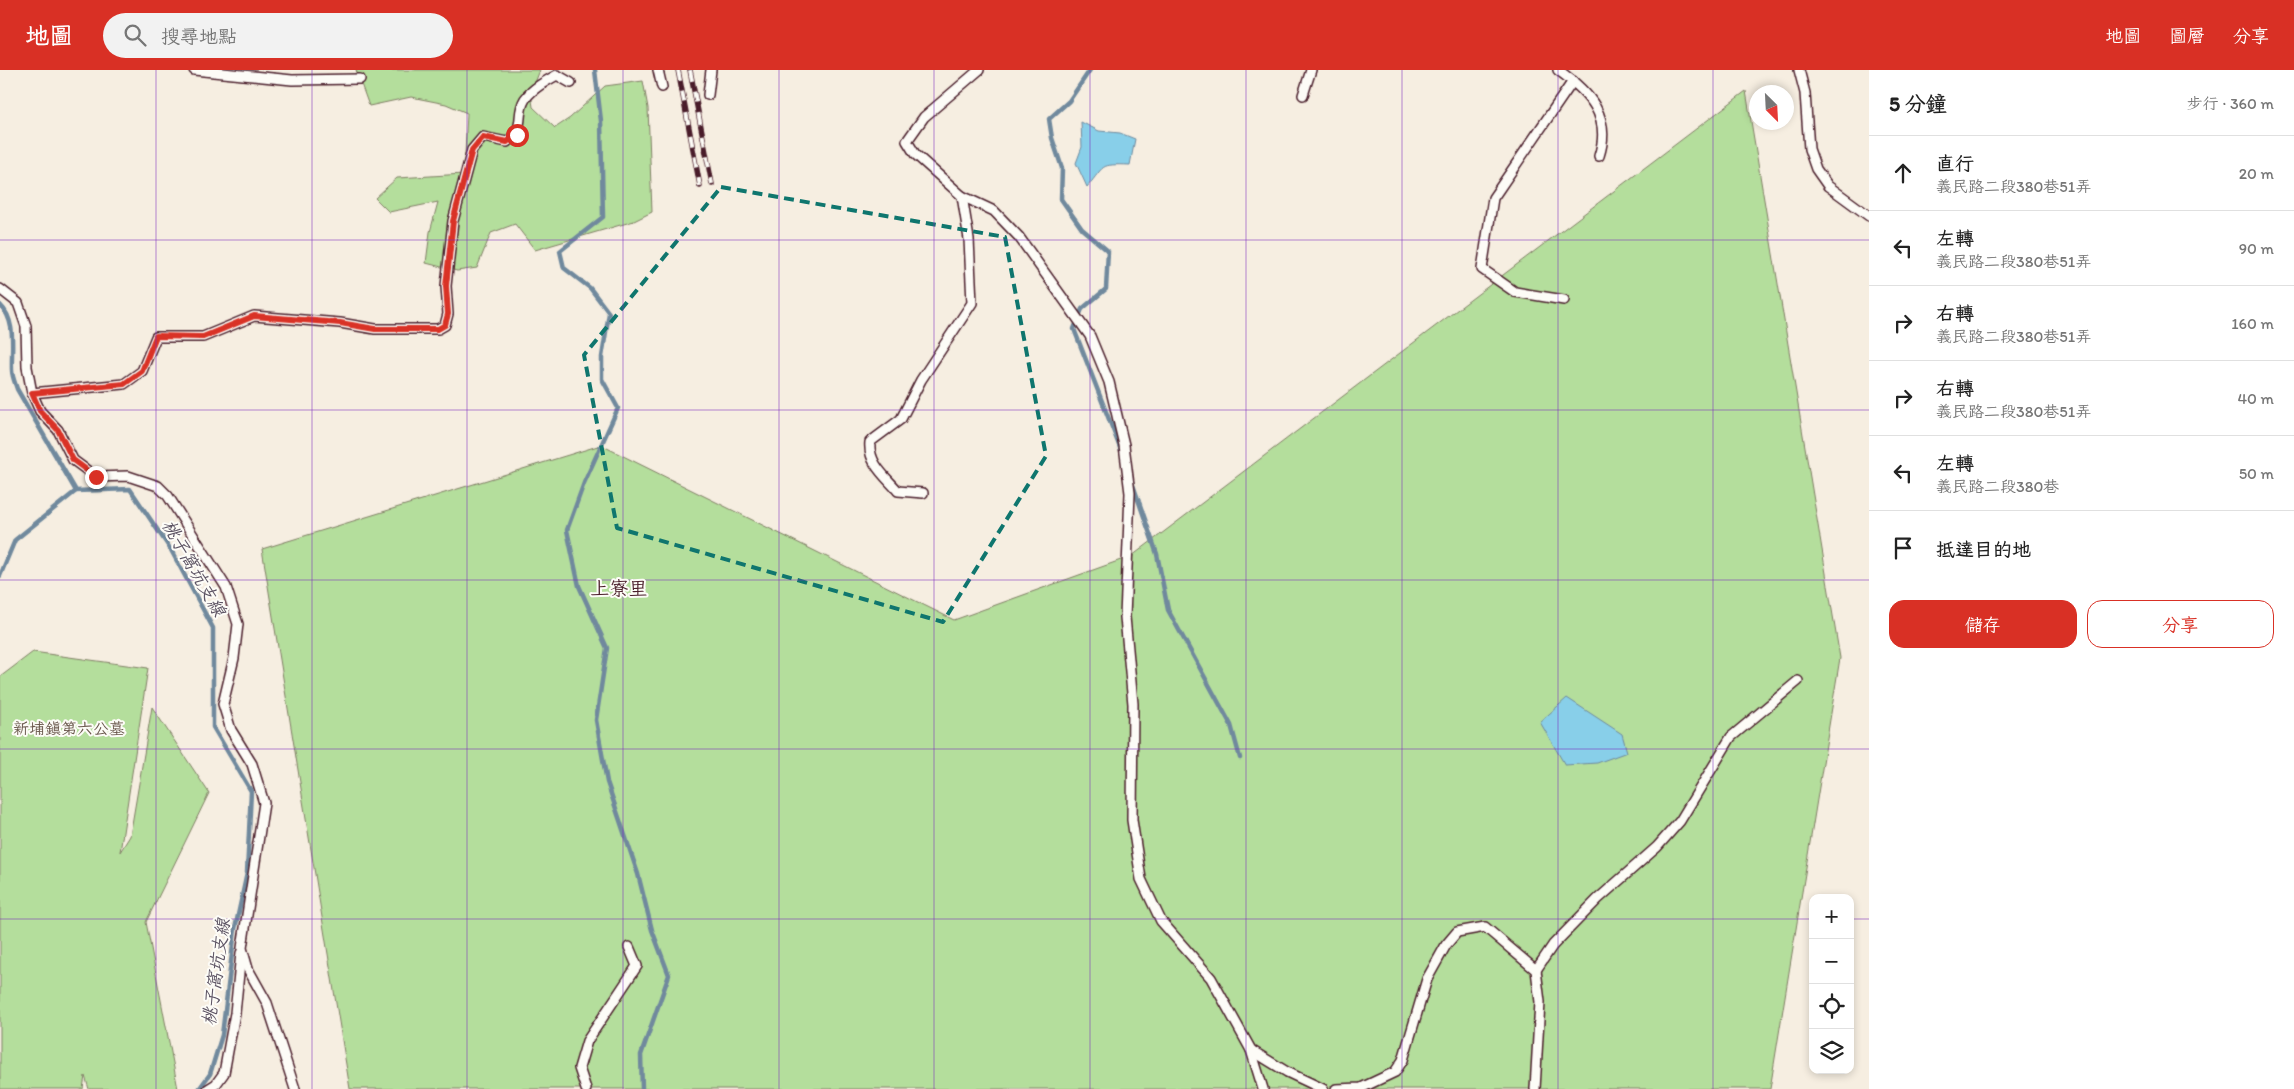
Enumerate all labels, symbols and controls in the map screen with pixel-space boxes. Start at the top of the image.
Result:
search box [103,13,453,58]
text: 地圖 [25,21,73,50]
icon: search [121,21,149,49]
text: 搜尋地點 [161,25,237,48]
text: 地圖 [2105,25,2141,47]
text: 圖層 [2169,25,2205,47]
text: 分享 [2233,25,2269,47]
north arrow [1749,85,1794,130]
text: 5 分鐘 [1889,91,1947,116]
text: 步行 · 360 m [2187,94,2274,113]
route start [506,124,529,147]
text: 直行 [1936,152,1974,175]
icon: ahead [1889,159,1917,187]
text: 20 m [2239,164,2274,183]
text: 義民路二段380巷51弄 [1936,177,2091,196]
text: 左轉 [1936,227,1974,250]
icon: left [1889,234,1917,262]
text: 90 m [2239,239,2274,258]
text: 義民路二段380巷51弄 [1936,252,2091,271]
text: 右轉 [1936,302,1974,325]
icon: right [1889,309,1917,337]
text: 160 m [2231,314,2274,333]
text: 義民路二段380巷51弄 [1936,327,2091,346]
text: 右轉 [1936,377,1974,400]
icon: right [1889,384,1917,412]
text: 40 m [2237,389,2274,408]
text: 義民路二段380巷51弄 [1936,402,2091,421]
text: 左轉 [1936,452,1974,475]
icon: left [1889,459,1917,487]
text: 50 m [2239,464,2274,483]
route end [85,466,108,489]
text: 義民路二段380巷 [1936,477,2059,496]
water label: 桃子窩坑支線 [157,516,231,621]
icon: arrive [1889,534,1917,562]
text: 抵達目的地 [1936,538,2031,561]
district label: 上寮里 [590,577,648,600]
button: 儲存 [1889,600,2077,648]
button: 分享 [2087,600,2274,648]
park label: 新埔鎮第六公墓 [13,719,125,738]
map controls [1809,894,1854,1074]
button: + [1809,894,1854,939]
water label: 桃子窩坑支線 [198,916,235,1027]
button: − [1809,939,1854,984]
button: locate [1809,984,1854,1029]
button: layers [1809,1029,1854,1074]

